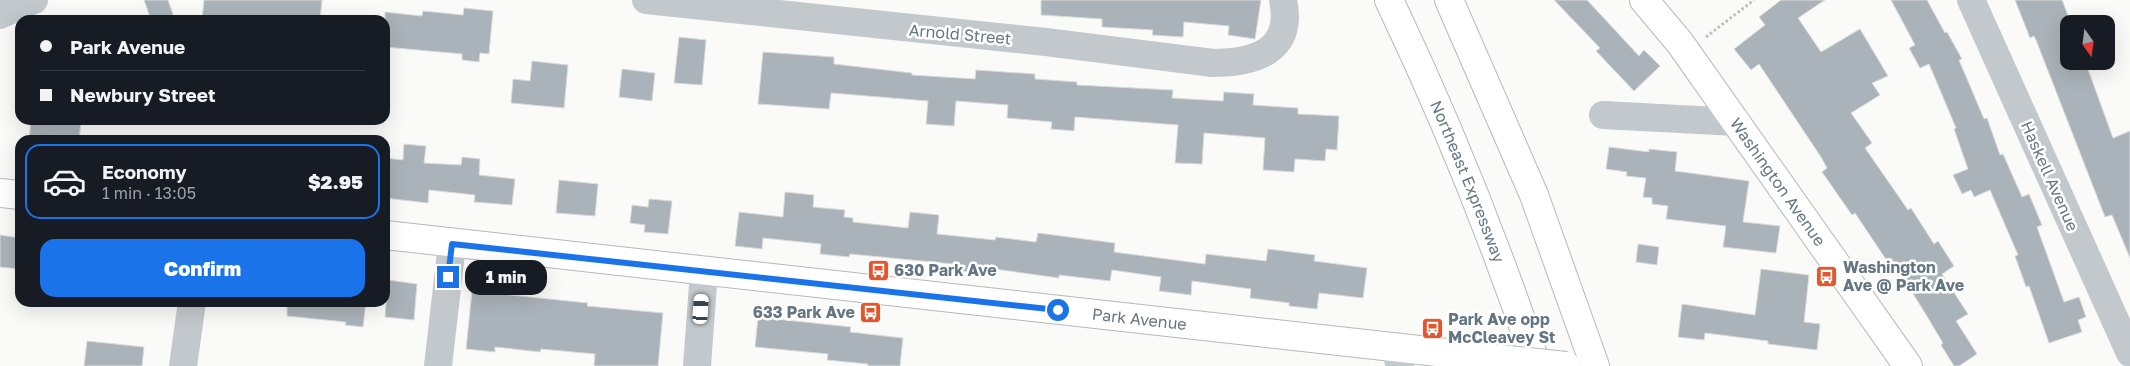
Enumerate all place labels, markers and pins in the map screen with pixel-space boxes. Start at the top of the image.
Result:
place label: Washington Ave @ Park Ave [1843,257,1964,295]
bus stop icon: 630 Park Ave [866,258,890,282]
place label: 630 Park Ave [894,260,997,280]
bus stop icon: Washington Ave @ Park Ave [1815,264,1839,288]
bus stop icon: 633 Park Ave [859,300,883,324]
place label: 633 Park Ave [753,302,855,322]
place label: Park Ave opp McCleavey St [1448,309,1556,347]
bus stop icon: Park Ave opp McCleavey St [1420,316,1444,340]

